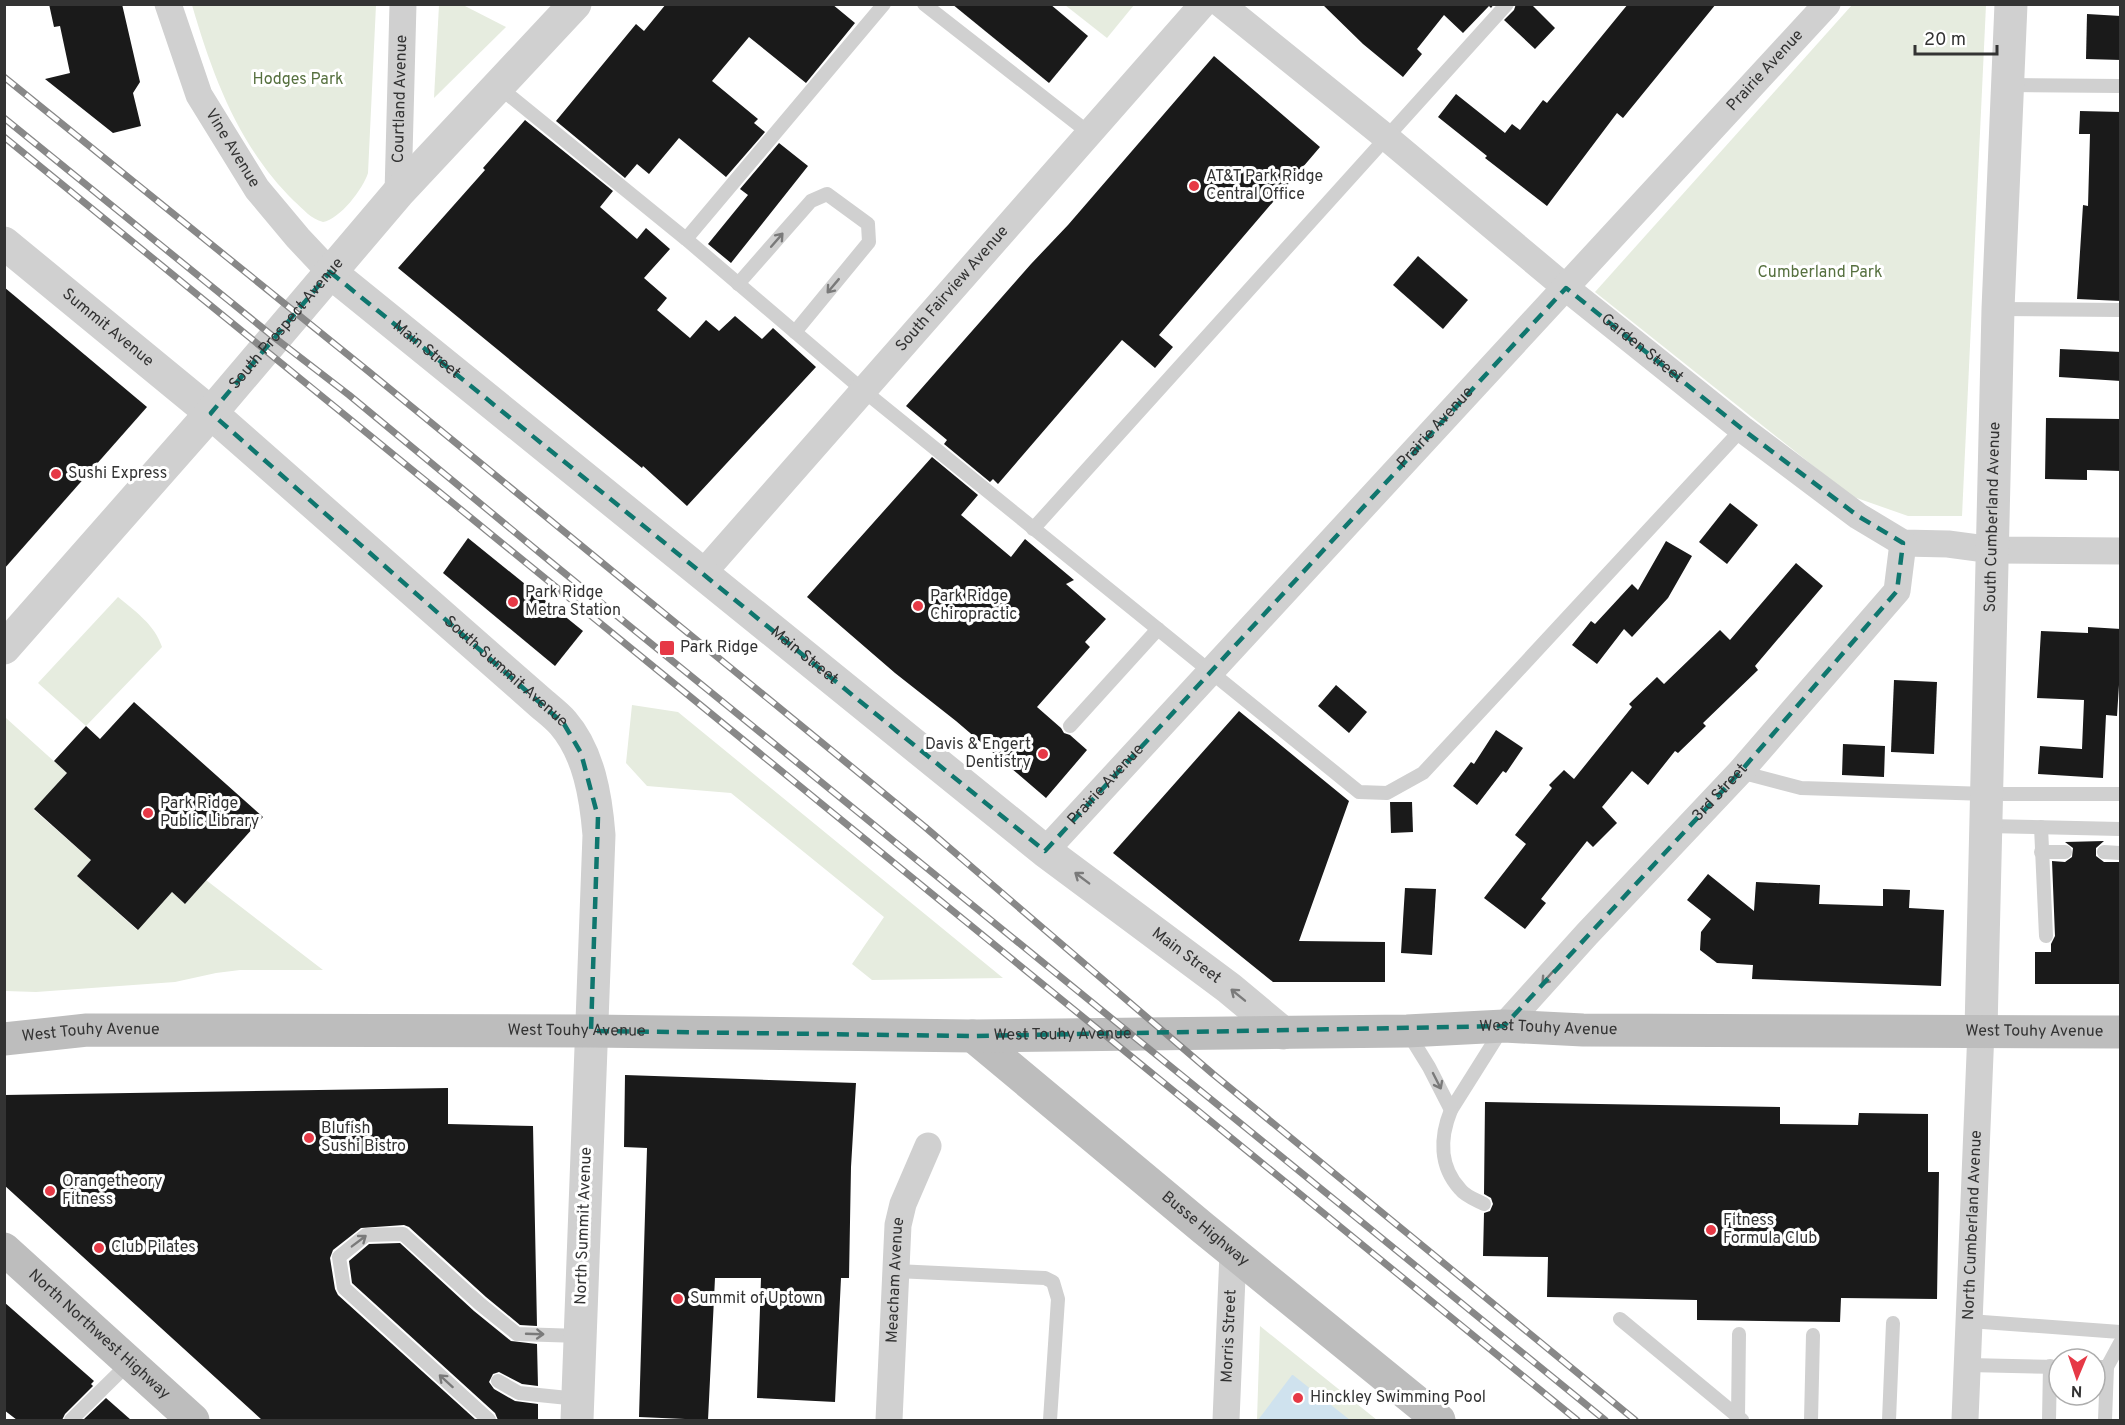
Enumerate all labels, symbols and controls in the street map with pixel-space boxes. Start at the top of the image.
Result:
scale bar [1915,18,1998,56]
street label: Prairie Avenue [1723,26,1808,116]
text: 20 m [1924,29,1966,52]
street label: Courtland Avenue [389,35,412,164]
park label: Hodges Park [252,70,344,90]
street label: Vine Avenue [200,105,264,192]
place label: AT&T Park Ridge Central Office [1206,167,1323,205]
marker: AT&T Park Ridge Central Office [1187,179,1201,193]
street label: South Fairview Avenue [892,222,1013,356]
one-way arrow [770,233,784,248]
street label: South Prospect Avenue [225,254,348,394]
park label: Cumberland Park [1757,263,1883,283]
one-way arrow [826,278,840,293]
street label: Summit Avenue [58,285,158,372]
street label: Garden Street [1596,310,1687,388]
street label: Main Street [388,317,464,384]
street label: Prairie Avenue [1393,383,1478,473]
street label: South Cumberland Avenue [1981,422,2005,613]
place label: Sushi Express [68,464,167,484]
marker: Sushi Express [49,467,63,481]
place label: Park Ridge Metra Station [525,583,621,621]
place label: Park Ridge Chiropractic [930,587,1017,625]
marker: Park Ridge Metra Station [506,595,520,609]
marker: Park Ridge Chiropractic [911,599,925,613]
street label: South Summit Avenue [439,612,572,732]
street label: Main Street [766,622,842,689]
place label: Park Ridge [680,638,758,658]
marker: Park Ridge [658,639,676,657]
place label: Davis & Engert Dentistry [925,735,1031,773]
street label: Prairie Avenue [1063,740,1149,830]
marker: Davis & Engert Dentistry [1036,747,1050,761]
street label: 3rd Street [1688,760,1752,826]
place label: Park Ridge Public Library [160,794,259,832]
marker: Park Ridge Public Library [141,806,155,820]
one-way arrow [1074,872,1090,885]
street label: Main Street [1147,924,1225,989]
one-way arrow [1541,969,1555,984]
one-way arrow [1230,989,1246,1002]
street label: West Touhy Avenue [1479,1016,1617,1040]
street label: West Touhy Avenue [21,1020,160,1047]
street label: West Touhy Avenue [507,1021,646,1042]
street label: West Touhy Avenue [1965,1021,2103,1042]
street label: West Touhy Avenue [993,1024,1132,1046]
one-way arrow [1431,1072,1443,1090]
place label: Blufish Sushi Bistro [321,1119,406,1157]
street label: North Cumberland Avenue [1959,1130,1987,1321]
marker: Blufish Sushi Bistro [302,1131,316,1145]
street label: North Summit Avenue [571,1147,597,1305]
place label: Orangetheory Fitness [62,1172,162,1210]
marker: Orangetheory Fitness [43,1184,57,1198]
street label: Busse Highway [1157,1187,1253,1271]
place label: Fitness Formula Club [1723,1211,1817,1249]
street label: Meacham Avenue [883,1215,910,1344]
marker: Fitness Formula Club [1704,1223,1718,1237]
one-way arrow [350,1235,366,1248]
place label: Club Pilates [111,1238,196,1258]
marker: Club Pilates [92,1241,106,1255]
street label: North Northwest Highway [24,1265,174,1404]
place label: Summit of Uptown [690,1289,823,1309]
street label: Morris Street [1218,1289,1241,1383]
marker: Summit of Uptown [671,1292,685,1306]
one-way arrow [524,1329,544,1340]
north arrow [2047,1347,2107,1407]
one-way arrow [439,1374,454,1388]
text: N [2070,1380,2083,1400]
place label: Hinckley Swimming Pool [1310,1388,1486,1408]
marker: Hinckley Swimming Pool [1291,1391,1305,1405]

